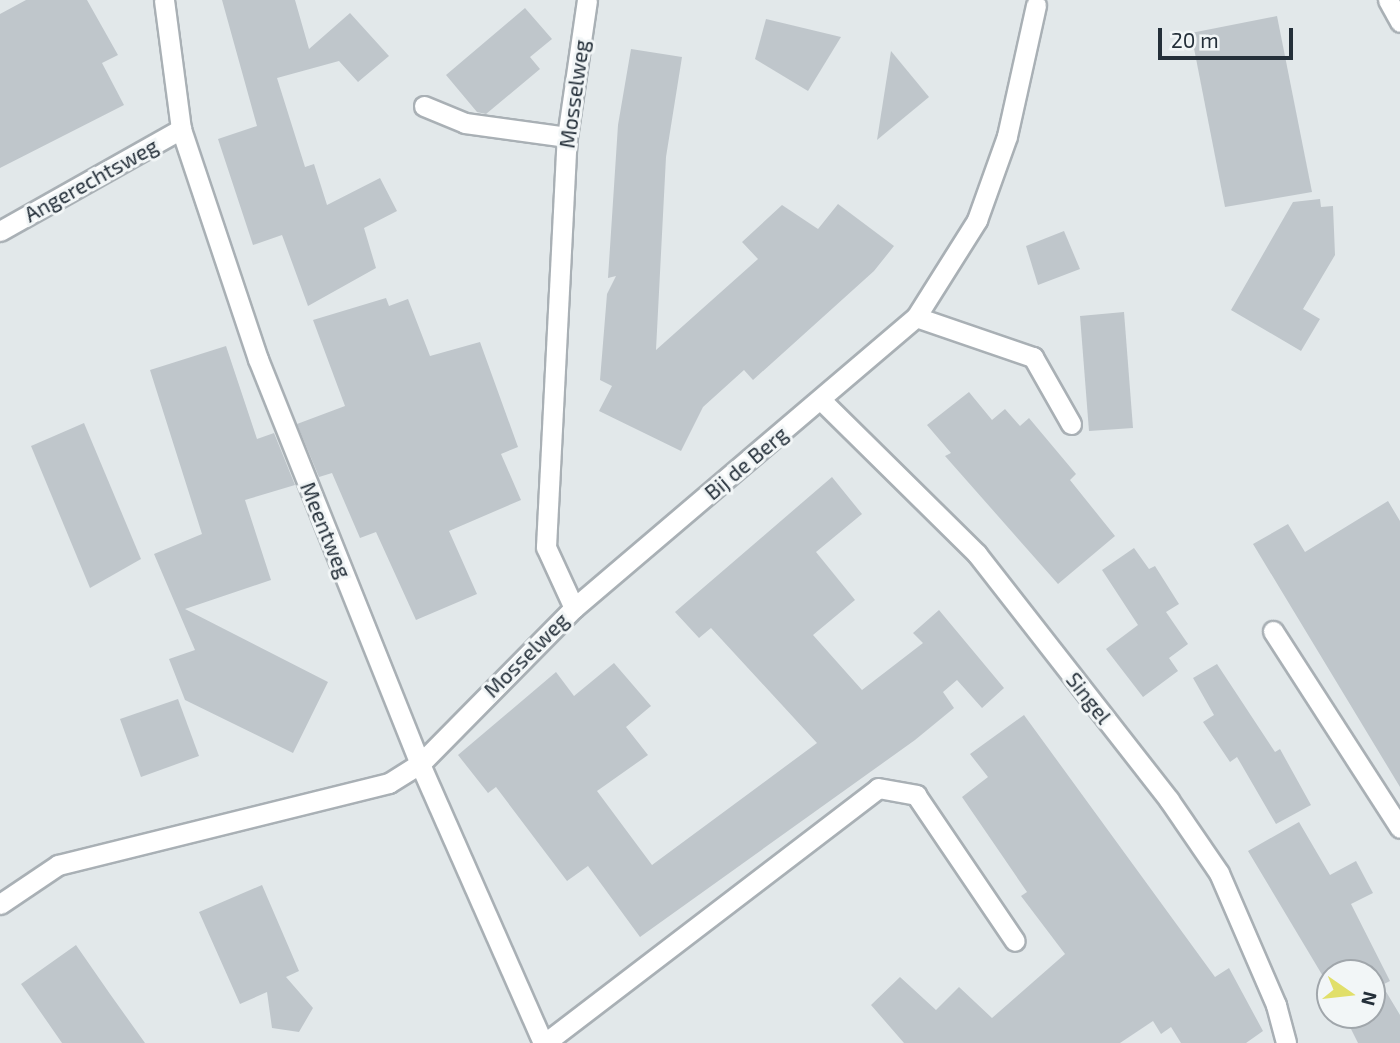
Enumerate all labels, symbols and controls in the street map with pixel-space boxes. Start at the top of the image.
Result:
scale bar [1162,14,1297,58]
text: 20 m [1171,27,1219,52]
street label: Mosselweg [554,38,594,150]
street label: Angerechtsweg [20,133,162,227]
street label: Bij de Berg [699,421,793,505]
street label: Meentweg [295,478,357,582]
street label: Mosselweg [479,608,573,702]
street label: Singel [1061,667,1117,729]
north arrow [1316,959,1386,1029]
text: N [1357,989,1383,1008]

